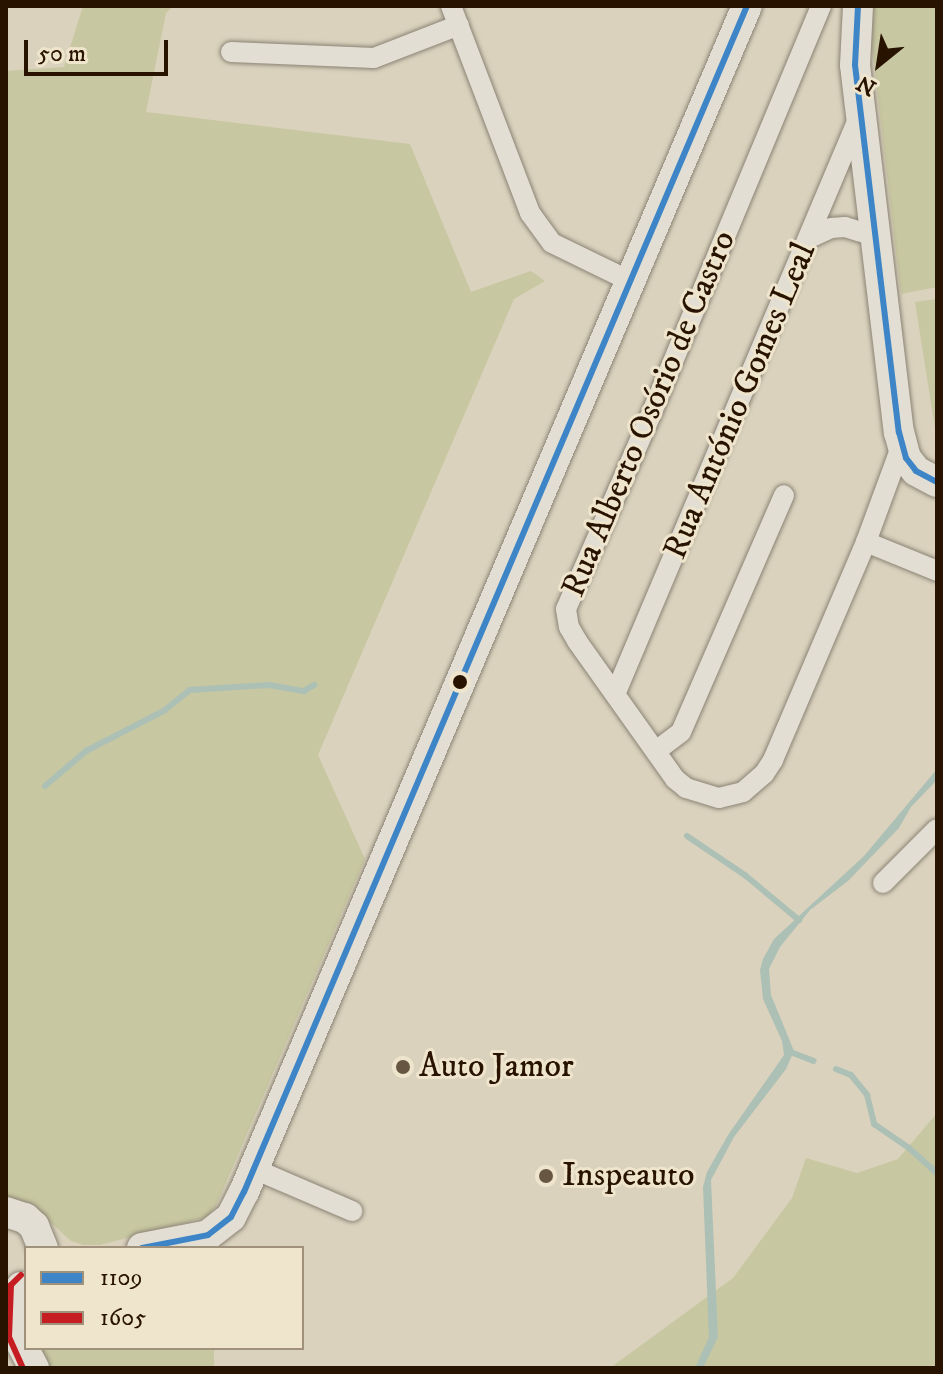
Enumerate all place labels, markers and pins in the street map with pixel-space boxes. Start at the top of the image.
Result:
unlabelled marker [452,674,468,690]
place label: Auto Jamor [419,1047,574,1087]
marker: Auto Jamor [394,1058,412,1076]
place label: Inspeauto [562,1156,695,1196]
marker: Inspeauto [537,1167,555,1185]

